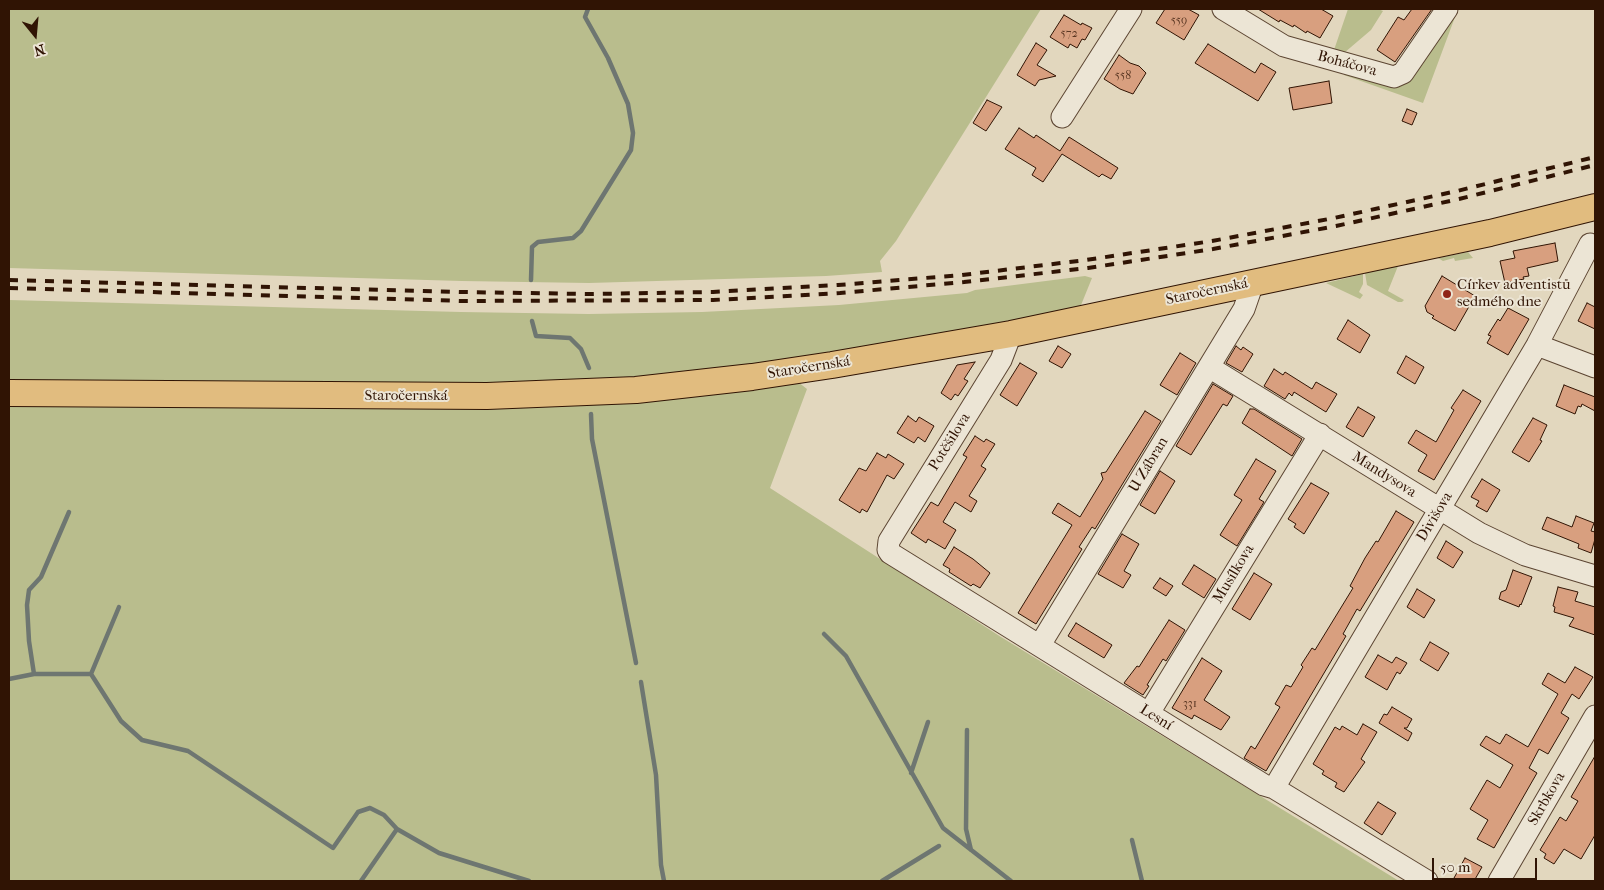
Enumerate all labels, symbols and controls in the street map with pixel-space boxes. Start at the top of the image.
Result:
north arrow [10,10,60,60]
house number: 559 [1171,14,1187,28]
house number: 572 [1060,27,1078,41]
text: N [32,40,47,60]
street label: Boháčova [1315,47,1379,81]
house number: 558 [1115,69,1131,83]
street label: Staročernská [1164,275,1250,309]
place label: Církev adventistů sedmého dne [1457,276,1571,311]
marker: Církev adventistů sedmého dne [1441,288,1453,300]
street label: Staročernská [766,353,852,383]
street label: Staročernská [364,387,448,405]
street label: Potěšilova [925,410,975,474]
street label: U Zábran [1125,434,1173,496]
street label: Mandysova [1349,448,1419,502]
street label: Divišova [1413,489,1457,545]
street label: Musílkova [1209,541,1259,607]
house number: 331 [1183,697,1197,711]
street label: Lesní [1136,701,1176,735]
street label: Skrbkova [1525,769,1569,829]
scale bar [1434,848,1539,880]
text: 50 m [1440,858,1470,876]

